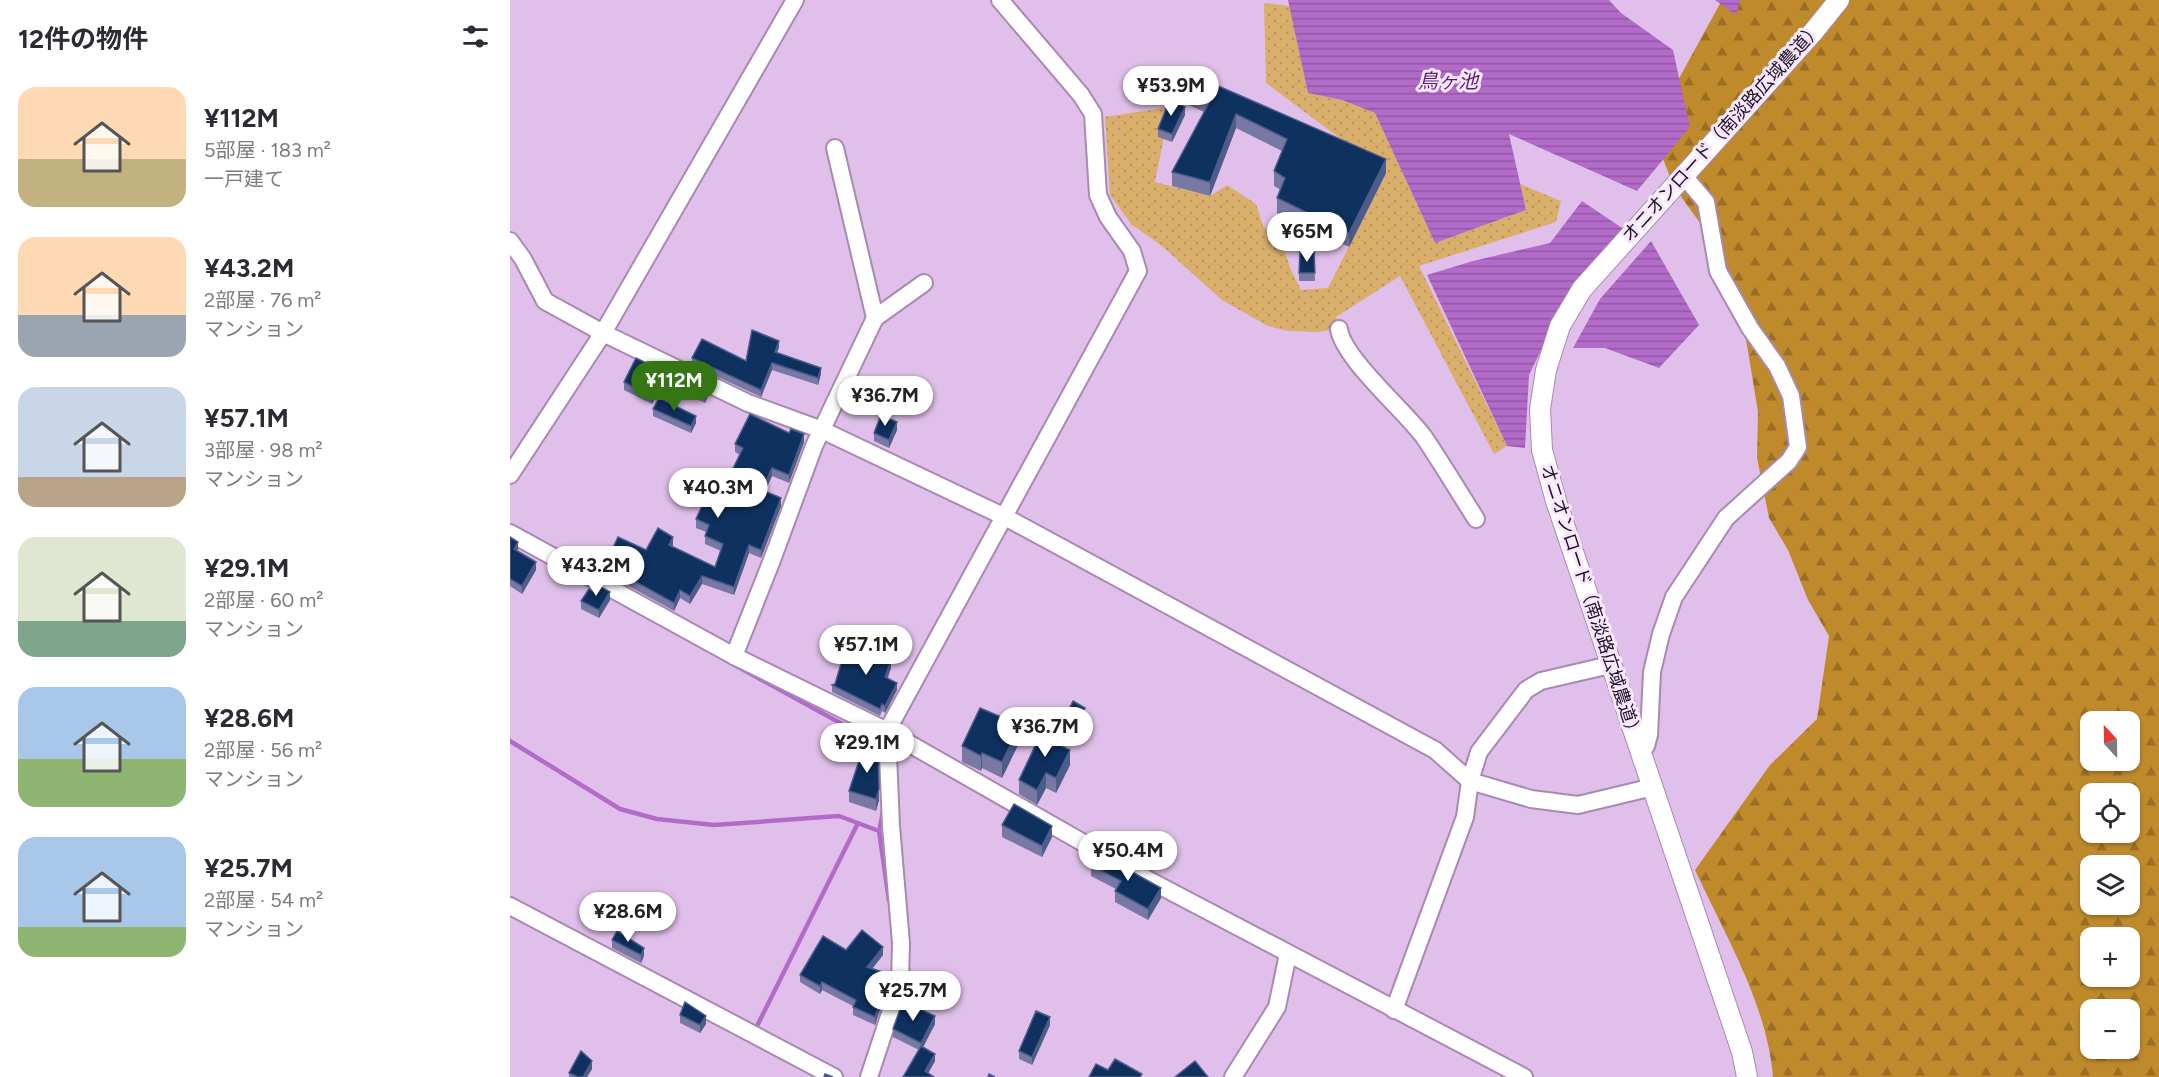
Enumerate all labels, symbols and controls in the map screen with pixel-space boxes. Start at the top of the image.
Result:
street label: オニオンロード（南淡路広域農道） [1617,18,1827,246]
icon: filters [459,20,492,53]
text: 12件の物件 [18,23,148,55]
pin: ¥53.9M [1122,66,1220,117]
water label: 鳥ヶ池 [1418,69,1480,93]
text: ¥53.9M [1137,73,1205,97]
text: ¥112M [204,102,279,134]
icon: home [66,111,138,183]
text: 5部屋 · 183 m² [204,138,331,162]
text: 一戸建て [204,167,284,191]
pin: ¥65M [1271,212,1343,263]
text: ¥65M [1281,219,1333,243]
text: ¥43.2M [204,252,294,284]
icon: home [66,261,138,333]
text: 2部屋 · 76 m² [204,288,321,312]
text: マンション [204,317,304,341]
pin: ¥112M [632,361,716,412]
text: ¥112M [645,368,703,392]
pin: ¥36.7M [836,376,934,427]
text: ¥36.7M [851,383,919,407]
text: ¥57.1M [204,402,289,434]
icon: home [66,411,138,483]
text: 3部屋 · 98 m² [204,438,323,462]
street label: オニオンロード（南淡路広域農道） [1536,462,1646,742]
text: マンション [204,467,304,491]
pin: ¥40.3M [669,468,767,519]
text: ¥40.3M [683,475,753,499]
pin: ¥43.2M [547,546,645,597]
text: ¥29.1M [204,552,289,584]
text: ¥43.2M [561,553,631,577]
icon: home [66,561,138,633]
text: 2部屋 · 60 m² [204,588,323,612]
text: マンション [204,617,304,641]
pin: ¥57.1M [817,625,915,676]
text: ¥57.1M [833,632,899,656]
text: ¥28.6M [204,702,294,734]
pin: ¥36.7M [996,707,1094,758]
icon: home [66,711,138,783]
north arrow [2080,711,2140,771]
map controls [2080,711,2140,1059]
text: ¥36.7M [1011,714,1079,738]
pin: ¥29.1M [818,723,916,774]
text: ¥29.1M [834,730,900,754]
text: 2部屋 · 56 m² [204,738,322,762]
text: マンション [204,767,304,791]
button: locate [2080,783,2140,843]
pin: ¥50.4M [1079,831,1177,882]
text: ¥50.4M [1092,838,1164,862]
text: ¥25.7M [204,852,293,884]
button: layers [2080,855,2140,915]
icon: home [66,861,138,933]
text: 2部屋 · 54 m² [204,888,323,912]
pin: ¥28.6M [579,892,677,943]
text: ¥28.6M [593,899,663,923]
text: マンション [204,917,304,941]
button: + [2080,927,2140,987]
pin: ¥25.7M [864,971,962,1022]
text: ¥25.7M [879,978,947,1002]
button: − [2080,999,2140,1059]

